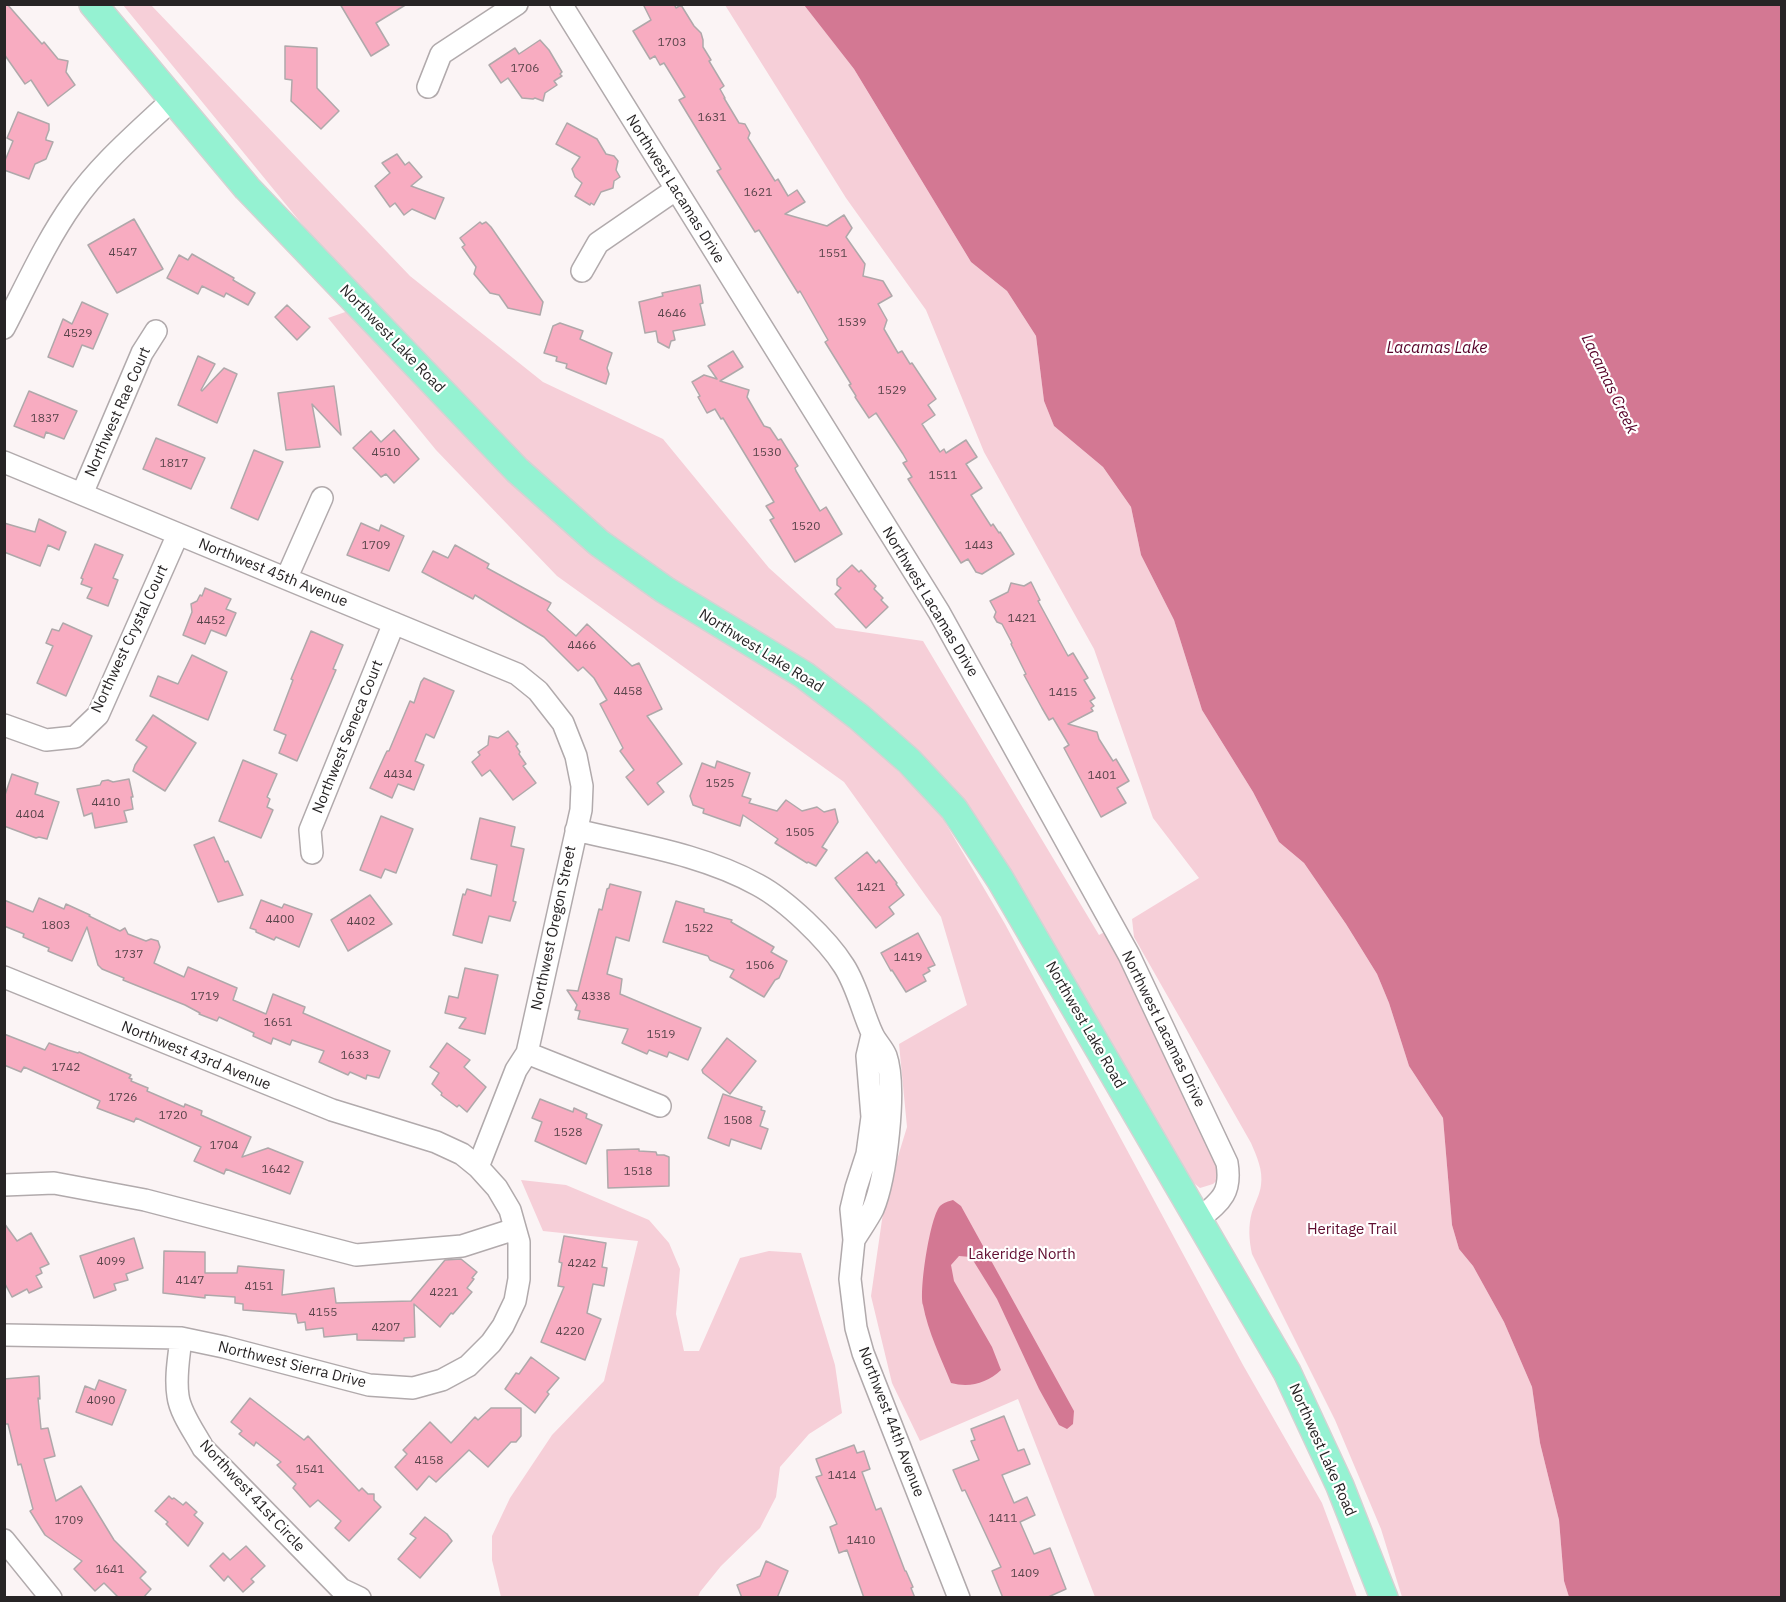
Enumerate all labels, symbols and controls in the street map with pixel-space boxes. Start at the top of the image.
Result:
house number: 1703 [658,36,686,50]
house number: 1706 [511,62,539,76]
street label: Northwest Lacamas Drive [622,111,728,267]
house number: 1631 [698,111,726,125]
house number: 1621 [744,186,772,200]
house number: 4547 [109,246,137,260]
house number: 1551 [819,247,847,261]
street label: Northwest Lake Road [336,281,448,397]
house number: 4646 [658,307,686,321]
house number: 1539 [838,316,866,330]
house number: 4529 [64,327,92,341]
water label: Lacamas Creek [1577,331,1641,437]
water label: Lacamas Lake [1386,338,1488,358]
street label: Northwest Rae Court [81,344,155,480]
house number: 1529 [878,384,906,398]
house number: 1837 [31,412,59,426]
house number: 4510 [372,446,400,460]
house number: 1530 [753,446,781,460]
house number: 1817 [160,457,188,471]
house number: 1511 [929,469,957,483]
house number: 1520 [792,520,820,534]
street label: Northwest Lacamas Drive [878,524,982,680]
street label: Northwest 45th Avenue [196,535,350,611]
house number: 1709 [362,539,390,553]
house number: 1443 [965,539,993,553]
street label: Northwest Crystal Court [88,562,172,716]
street label: Northwest Lake Road [695,605,827,697]
house number: 1421 [1008,612,1036,626]
house number: 4452 [197,614,225,628]
house number: 4466 [568,639,596,653]
street label: Northwest Seneca Court [309,658,387,816]
house number: 4458 [614,685,642,699]
house number: 1415 [1049,686,1077,700]
house number: 4434 [384,768,412,782]
house number: 1401 [1088,769,1116,783]
house number: 1525 [706,777,734,791]
house number: 4410 [92,796,120,810]
house number: 4404 [16,808,44,822]
house number: 1505 [786,826,814,840]
street label: Northwest Oregon Street [528,844,580,1012]
house number: 1421 [857,881,885,895]
house number: 4400 [266,913,294,927]
house number: 4402 [347,915,375,929]
house number: 1803 [42,919,70,933]
house number: 1522 [685,922,713,936]
house number: 1737 [115,948,143,962]
street label: Northwest Lacamas Drive [1117,948,1209,1110]
house number: 1419 [894,951,922,965]
street label: Northwest Lake Road [1041,958,1129,1092]
house number: 1506 [746,959,774,973]
house number: 1719 [191,990,219,1004]
house number: 4338 [582,990,610,1004]
house number: 1651 [264,1016,292,1030]
street label: Northwest 43rd Avenue [119,1018,273,1094]
house number: 1519 [647,1028,675,1042]
house number: 1633 [341,1049,369,1063]
house number: 1742 [52,1061,80,1075]
house number: 1726 [109,1091,137,1105]
house number: 1720 [159,1109,187,1123]
house number: 1508 [724,1114,752,1128]
house number: 1528 [554,1126,582,1140]
house number: 1704 [210,1139,238,1153]
house number: 1642 [262,1163,290,1177]
house number: 1518 [624,1165,652,1179]
park label: Heritage Trail [1307,1221,1397,1239]
park label: Lakeridge North [968,1246,1076,1264]
house number: 4099 [97,1255,125,1269]
house number: 4242 [568,1257,596,1271]
house number: 4147 [176,1274,204,1288]
house number: 4151 [245,1280,273,1294]
house number: 4221 [430,1286,458,1300]
house number: 4155 [309,1306,337,1320]
house number: 4207 [372,1321,400,1335]
house number: 4220 [556,1325,584,1339]
street label: Northwest Sierra Drive [216,1338,368,1392]
street label: Northwest 44th Avenue [854,1344,928,1500]
street label: Northwest Lake Road [1285,1381,1359,1519]
house number: 4090 [87,1394,115,1408]
street label: Northwest 41st Circle [196,1436,308,1556]
house number: 4158 [415,1454,443,1468]
house number: 1541 [296,1463,324,1477]
house number: 1414 [828,1469,856,1483]
house number: 1411 [989,1512,1017,1526]
house number: 1709 [55,1514,83,1528]
house number: 1410 [847,1534,875,1548]
house number: 1641 [96,1563,124,1577]
house number: 1409 [1011,1567,1039,1581]

